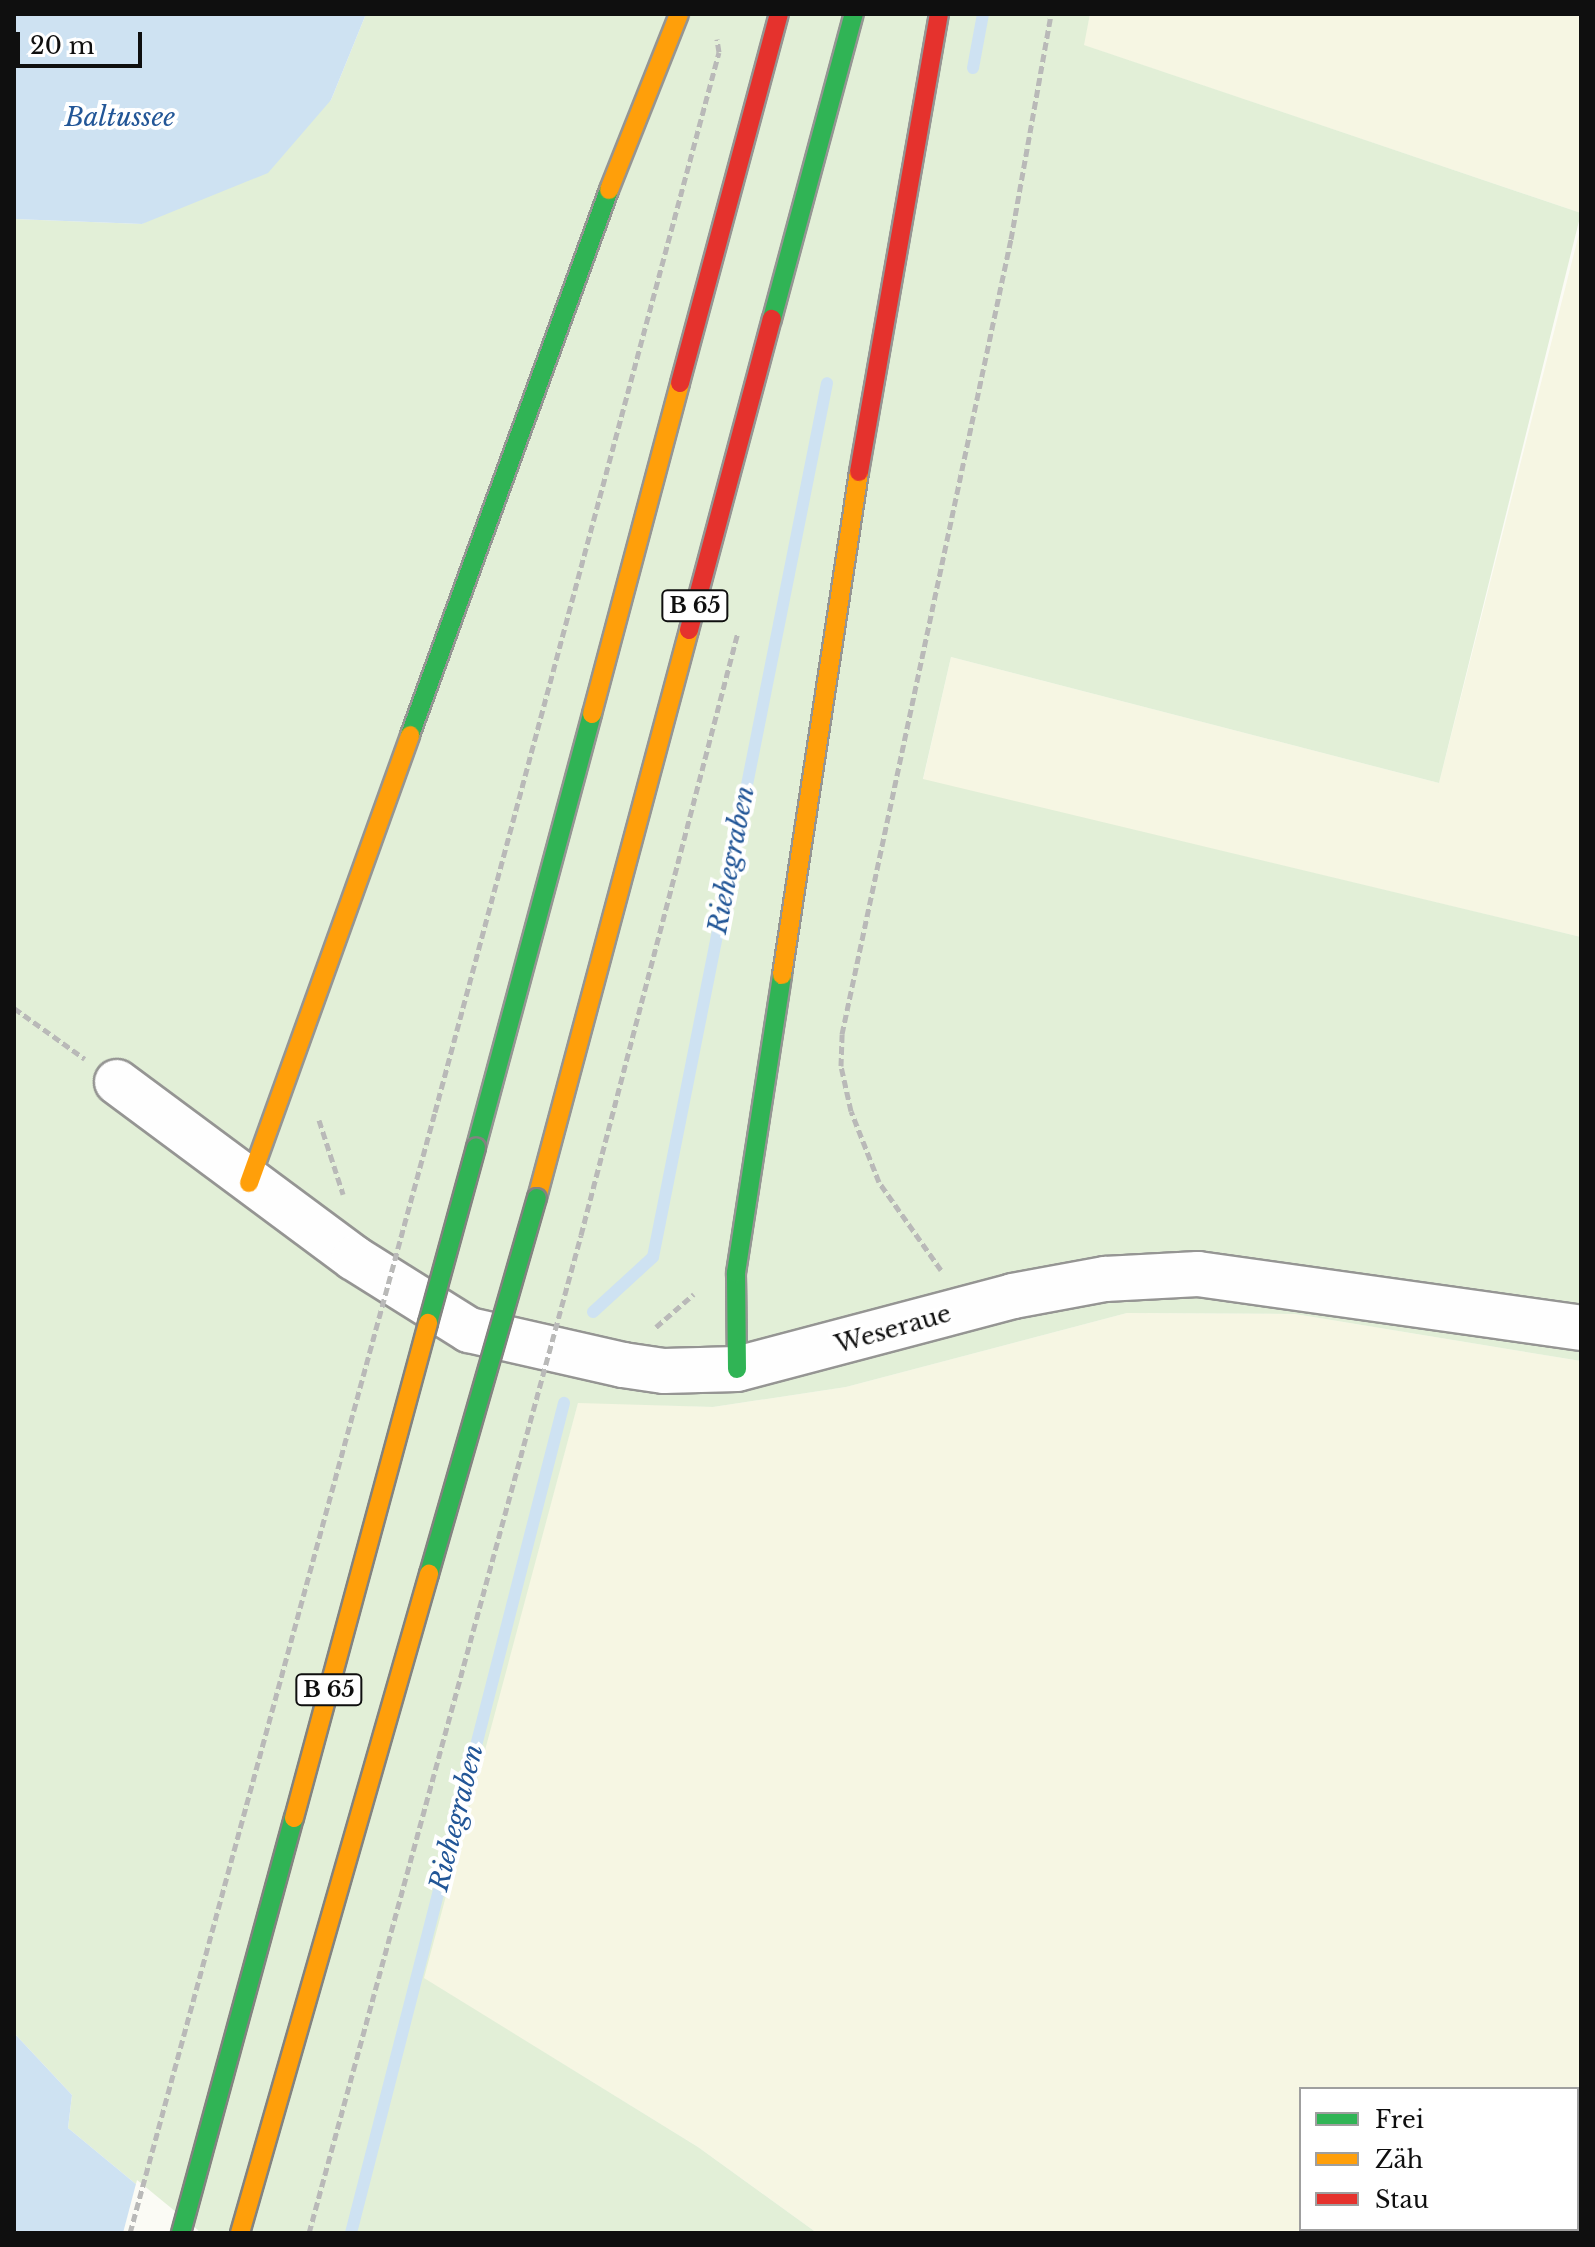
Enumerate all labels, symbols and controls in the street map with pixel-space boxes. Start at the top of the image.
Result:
scale bar [20,16,146,66]
text: 20 m [30,31,95,60]
water label: Baltussee [65,102,175,134]
road number: B 65 [661,588,729,624]
water label: Riehegraben [702,784,762,936]
street label: Weseraue [832,1299,954,1359]
road number: B 65 [295,1672,363,1708]
water label: Riehegraben [424,1742,490,1894]
legend [1299,2087,1579,2231]
text: Frei [1375,2105,1424,2134]
text: Zäh [1375,2145,1423,2174]
text: Stau [1375,2185,1429,2214]

